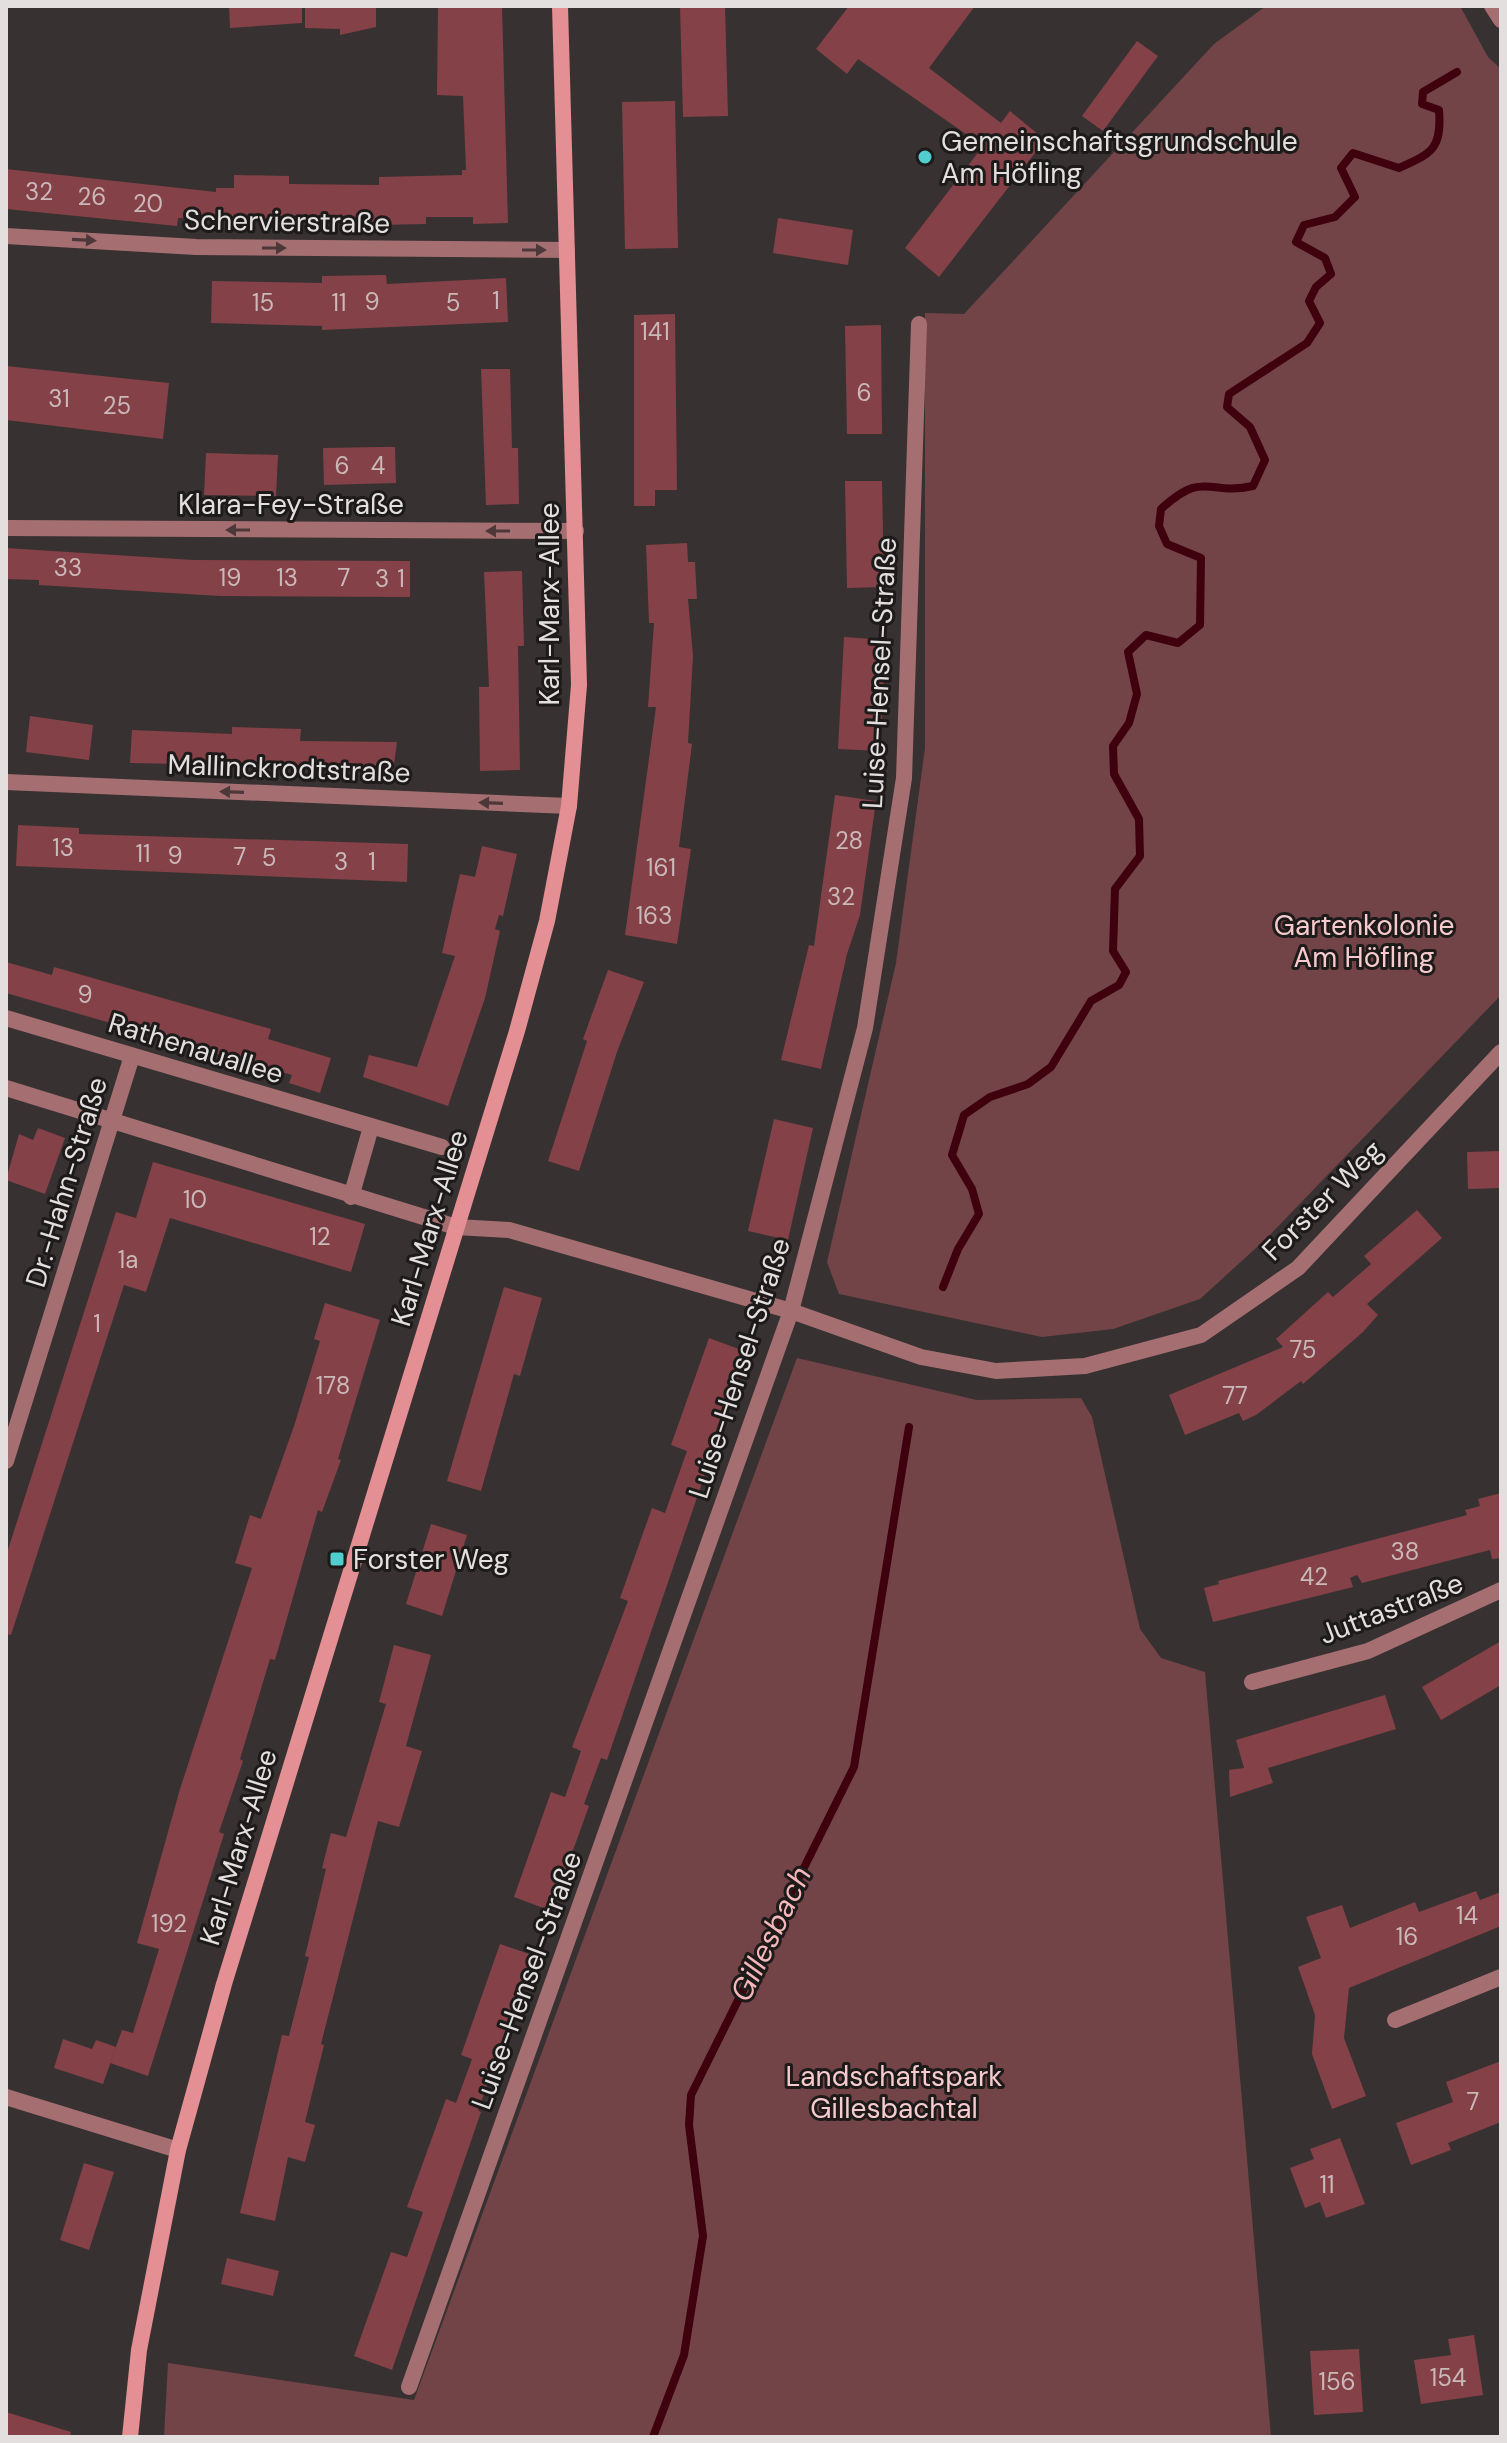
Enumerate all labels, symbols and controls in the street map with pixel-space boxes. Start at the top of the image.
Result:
place label: Gemeinschaftsgrundschule Am Höfling [941,123,1298,192]
marker: Gemeinschaftsgrundschule Am Höfling [916,148,934,166]
house number: 32 [25,176,53,207]
house number: 26 [78,181,106,212]
house number: 20 [133,188,163,219]
street label: Schervierstraße [183,201,390,242]
one-way arrow [72,234,97,247]
one-way arrow [262,242,287,254]
one-way arrow [522,244,547,256]
house number: 1 [492,285,500,316]
house number: 9 [364,286,380,317]
house number: 15 [252,287,274,318]
house number: 11 [332,287,346,318]
house number: 5 [446,287,460,318]
house number: 141 [640,316,670,347]
house number: 6 [856,377,872,408]
house number: 31 [48,383,70,414]
house number: 25 [103,390,131,421]
house number: 6 [334,450,350,481]
house number: 4 [371,450,385,481]
street label: Klara-Fey-Straße [178,486,404,523]
street label: Karl-Marx-Allee [531,503,568,705]
one-way arrow [225,524,250,536]
one-way arrow [485,525,510,537]
street label: Luise-Hensel-Straße [854,536,905,810]
house number: 33 [54,552,82,583]
house number: 19 [219,562,241,593]
house number: 13 [276,562,298,593]
house number: 7 [338,562,350,593]
house number: 3 [375,563,389,594]
house number: 1 [397,563,405,594]
street label: Mallinckrodtstraße [167,746,411,791]
one-way arrow [219,785,244,798]
one-way arrow [478,796,503,809]
house number: 28 [835,825,863,856]
house number: 13 [52,832,74,863]
house number: 11 [136,838,150,869]
house number: 9 [167,840,183,871]
house number: 7 [234,841,246,872]
house number: 5 [262,842,276,873]
house number: 3 [334,846,348,877]
house number: 1 [368,846,376,877]
house number: 161 [646,852,676,883]
house number: 32 [827,881,855,912]
house number: 163 [636,900,672,931]
park label: Gartenkolonie Am Höfling [1274,907,1454,976]
house number: 9 [77,979,93,1010]
street label: Rathenauallee [104,1004,288,1093]
street label: Dr.-Hahn-Straße [17,1073,116,1292]
street label: Karl-Marx-Allee [382,1126,477,1331]
street label: Forster Weg [1254,1132,1391,1269]
house number: 10 [183,1184,207,1215]
house number: 12 [309,1221,331,1252]
street label: Luise-Hensel-Straße [680,1233,799,1503]
house number: 1a [118,1244,138,1275]
house number: 1 [93,1308,101,1339]
house number: 75 [1290,1334,1316,1365]
house number: 178 [316,1370,350,1401]
house number: 77 [1222,1380,1248,1411]
house number: 38 [1391,1536,1419,1567]
place label: Forster Weg [353,1541,509,1578]
marker: Forster Weg [328,1550,346,1568]
house number: 42 [1300,1561,1328,1592]
street label: Juttastraße [1314,1564,1468,1653]
street label: Karl-Marx-Allee [191,1745,286,1950]
street label: Luise-Hensel-Straße [463,1846,590,2114]
water label: Gillesbach [721,1860,820,2008]
house number: 14 [1456,1900,1478,1931]
house number: 192 [151,1908,187,1939]
house number: 16 [1396,1921,1418,1952]
park label: Landschaftspark Gillesbachtal [786,2058,1002,2127]
house number: 7 [1467,2086,1479,2117]
house number: 11 [1320,2169,1334,2200]
house number: 154 [1430,2362,1466,2393]
house number: 156 [1318,2366,1356,2397]

